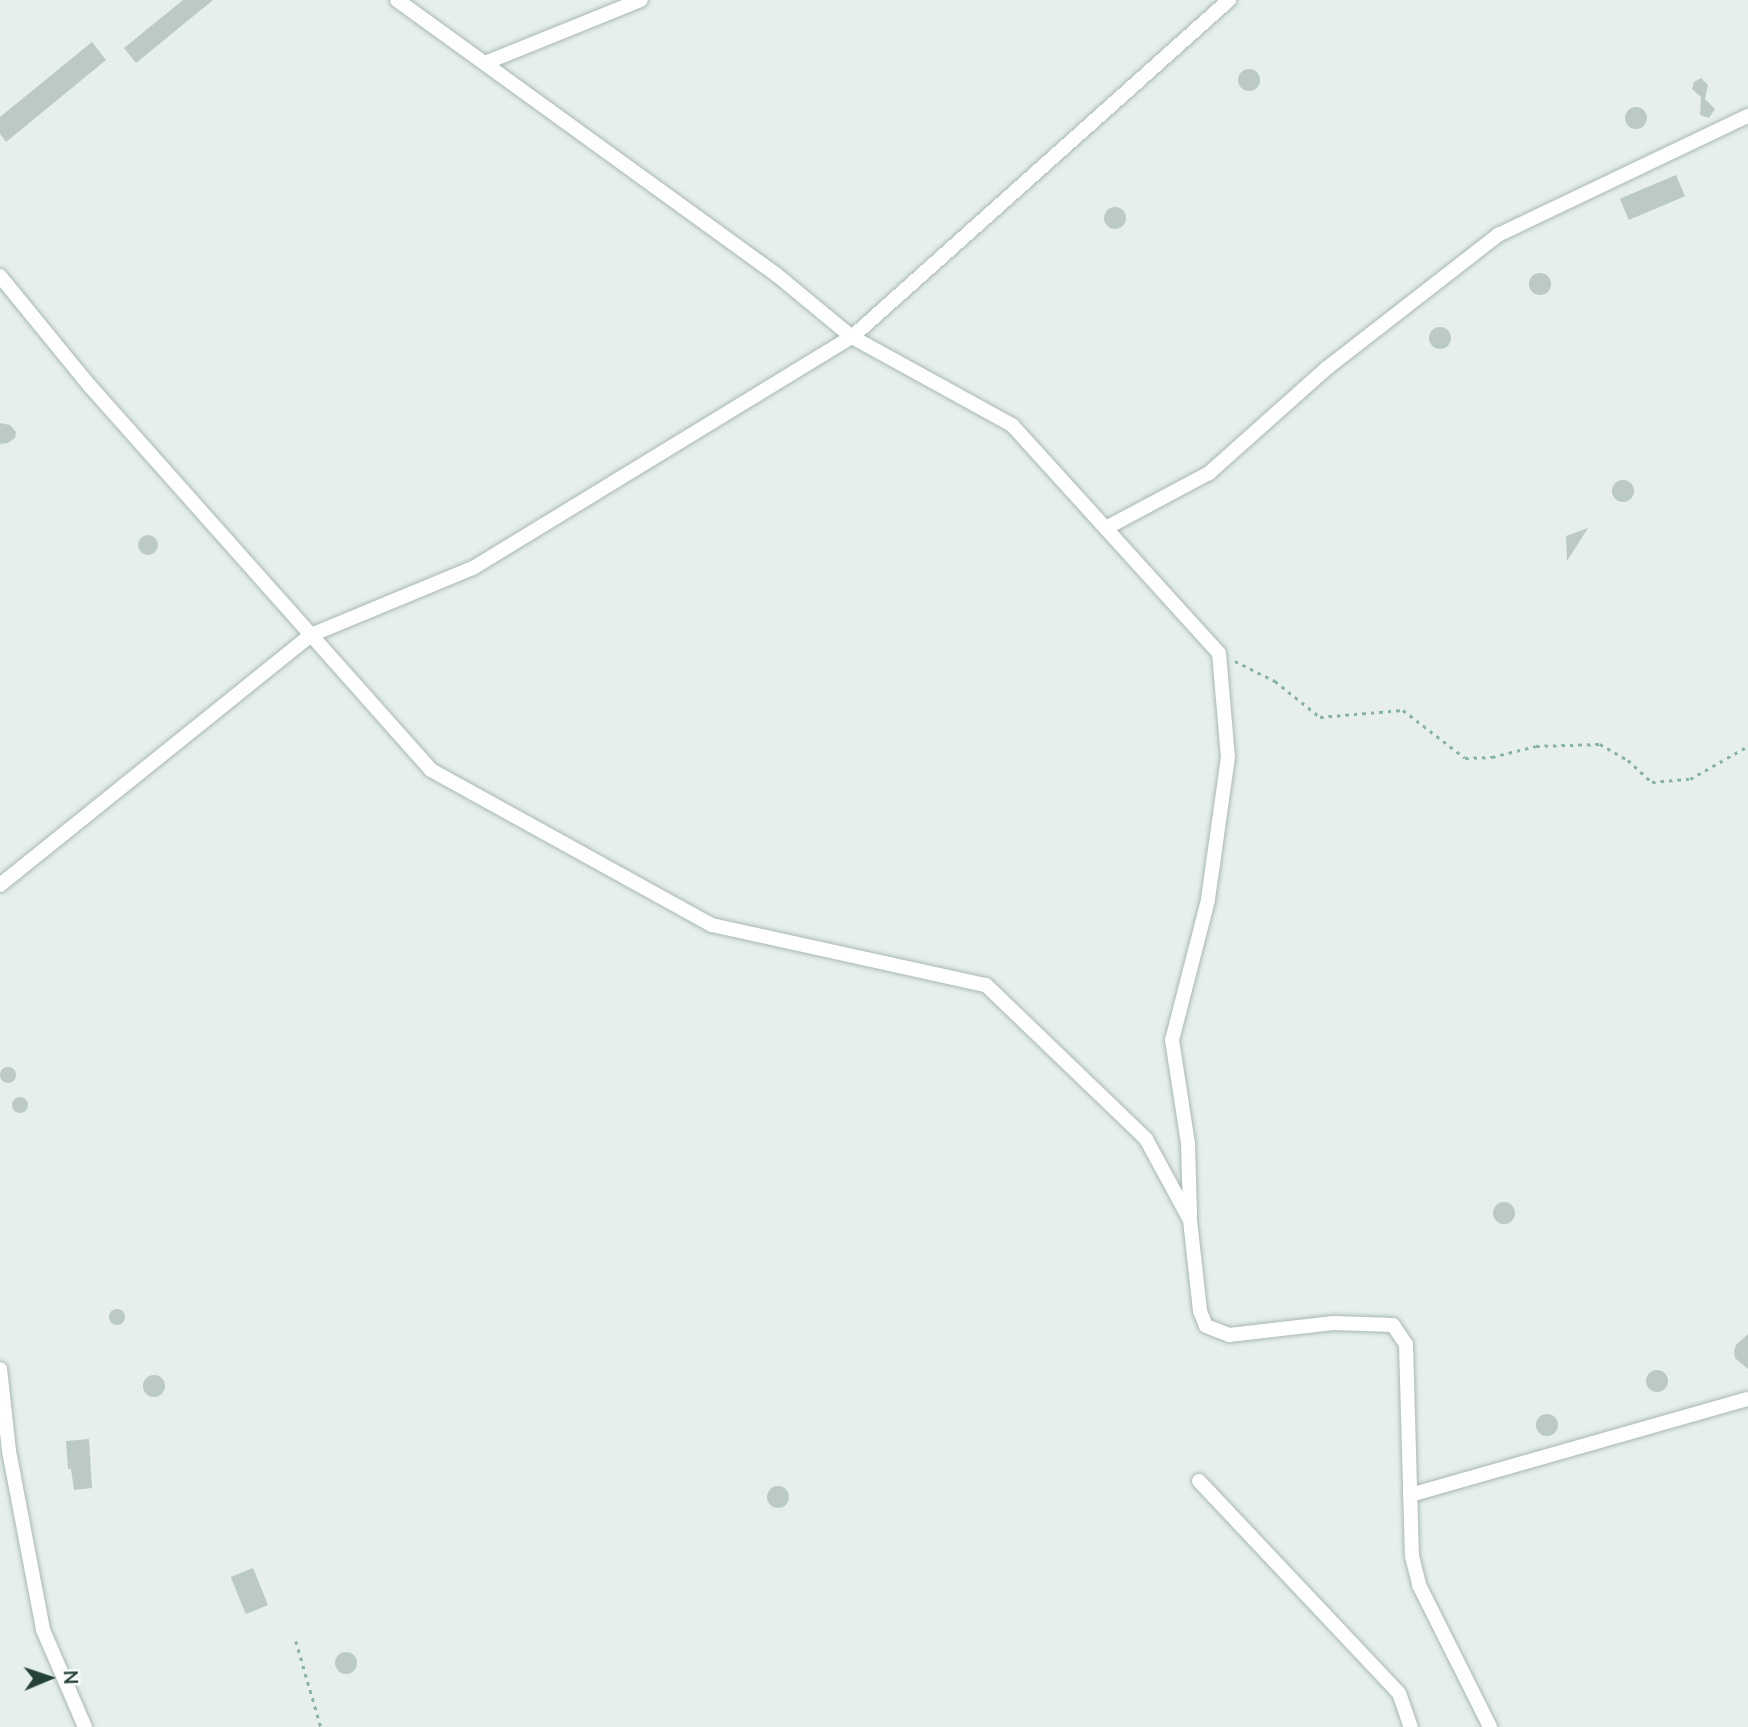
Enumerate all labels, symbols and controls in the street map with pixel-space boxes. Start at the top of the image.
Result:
north arrow [14,1643,84,1713]
text: N [57,1670,83,1685]

